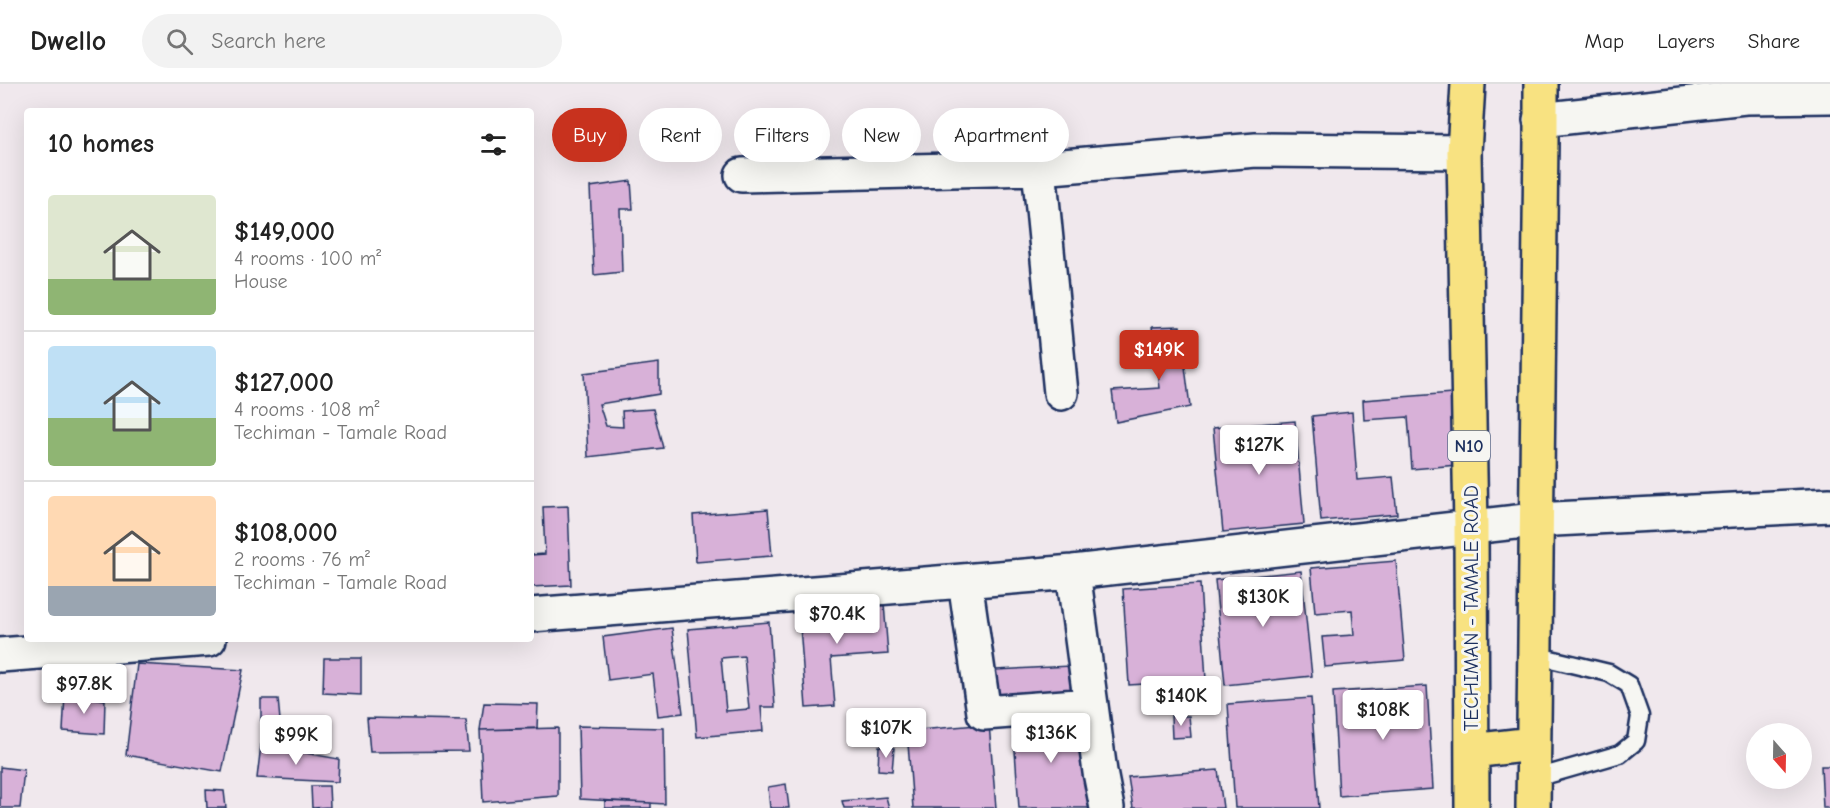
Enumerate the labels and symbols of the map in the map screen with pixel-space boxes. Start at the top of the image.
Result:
pin: $149K [1117,330,1201,381]
pin: $127K [1217,425,1301,476]
road number: N10 [1448,431,1490,461]
street label: TECHIMAN - TAMALE ROAD [1460,485,1483,731]
pin: $130K [1221,577,1305,628]
pin: $70.4K [788,594,886,645]
pin: $97.8K [35,664,133,715]
pin: $140K [1139,676,1223,727]
pin: $108K [1341,690,1425,741]
pin: $107K [844,708,928,759]
pin: $136K [1009,713,1093,764]
pin: $99K [260,715,332,766]
north arrow [1746,723,1812,789]

